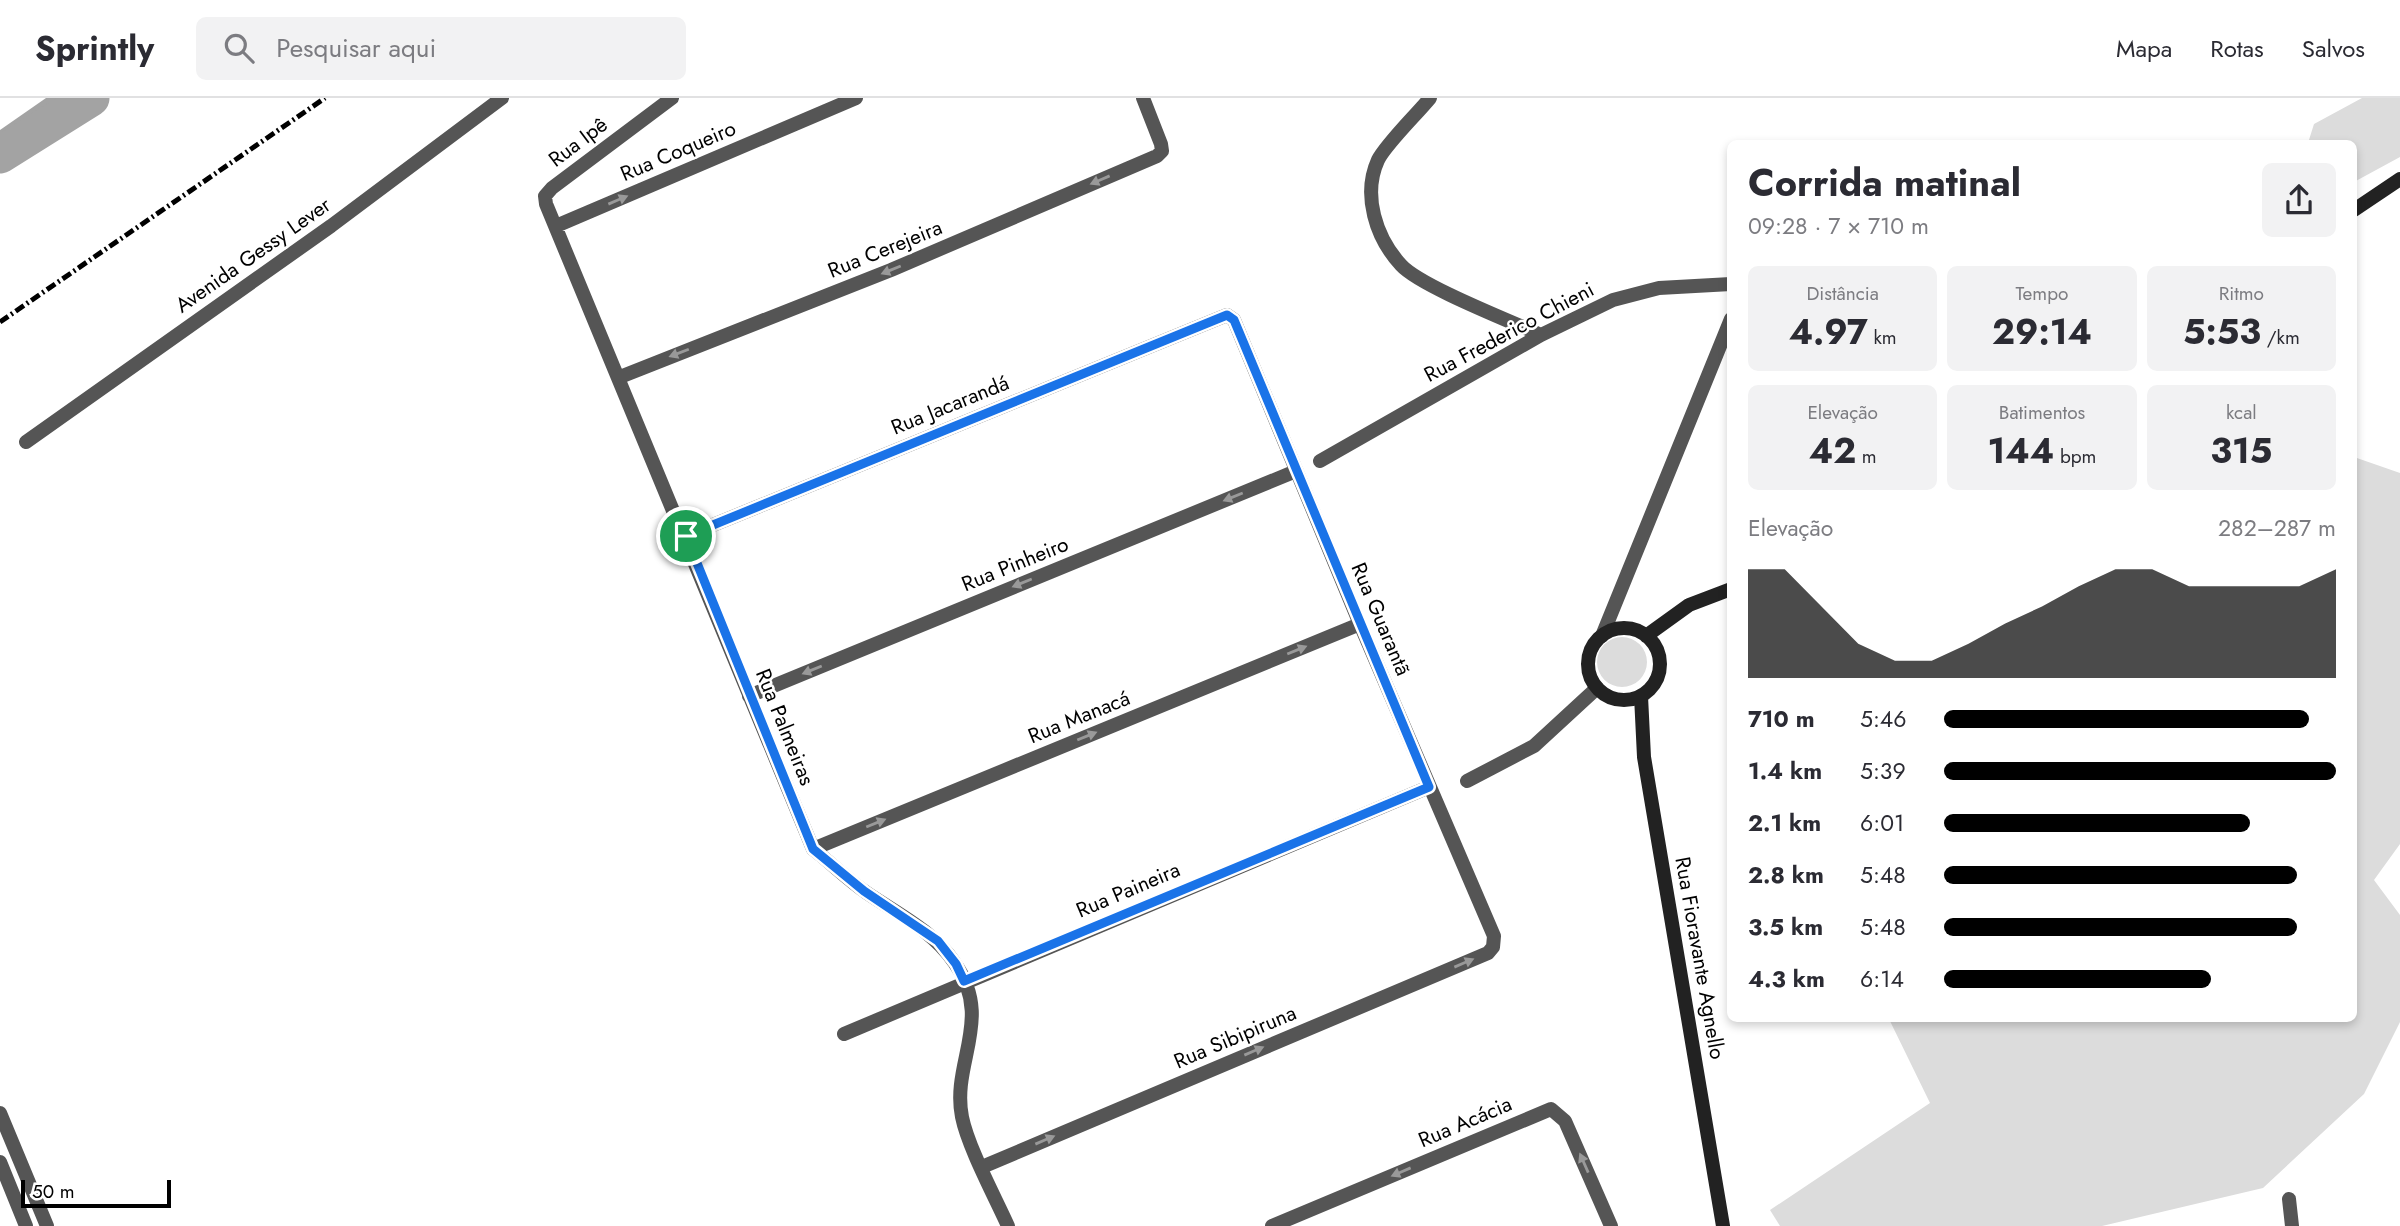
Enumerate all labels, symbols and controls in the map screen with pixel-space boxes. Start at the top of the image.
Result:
search box [196,17,686,80]
text: Sprintly [35,25,154,72]
icon: search [220,29,258,67]
text: Pesquisar aqui [276,29,436,67]
text: Mapa [2116,31,2172,66]
text: Rotas [2210,31,2264,66]
text: Salvos [2302,31,2365,66]
street label: Rua Ipê [542,110,614,174]
street label: Rua Coqueiro [616,113,740,189]
text: Corrida matinal [1748,155,2021,210]
button: share [2262,163,2336,237]
one-way arrow [1090,174,1110,186]
street label: Avenida Gessy Lever [169,190,338,320]
one-way arrow [608,194,629,205]
text: 09:28 · 7 × 710 m [1748,209,1929,243]
street label: Rua Cerejeira [823,212,947,286]
one-way arrow [881,264,901,276]
street label: Rua Frederico Chieni [1419,275,1599,389]
text: Distância [1806,280,1879,307]
text: Tempo [2016,280,2068,307]
text: Ritmo [2219,280,2264,307]
text: 4.97 [1789,307,1868,357]
text: 29:14 [1992,307,2092,357]
text: 5:53 [2183,307,2261,357]
text: km [1868,324,1897,351]
text: /km [2261,324,2300,351]
one-way arrow [669,348,690,359]
street label: Rua Jacarandá [886,368,1014,442]
text: Elevação [1807,399,1878,426]
text: Batimentos [1999,399,2085,426]
text: kcal [2226,399,2257,426]
text: 42 [1809,426,1856,476]
text: 144 [1988,426,2054,476]
text: 315 [2210,426,2272,476]
text: m [1856,443,1877,470]
text: bpm [2054,443,2096,470]
one-way arrow [1222,491,1243,502]
pin [656,506,716,566]
text: Elevação [1748,511,1833,545]
text: 282–287 m [2218,511,2336,545]
icon: arrive [667,517,705,555]
street label: Rua Pinheiro [957,529,1073,599]
street label: Rua Guarantã [1344,558,1418,680]
one-way arrow [1012,578,1033,589]
one-way arrow [1287,644,1308,655]
street label: Rua Palmeiras [748,664,822,790]
one-way arrow [801,664,822,675]
street label: Rua Manacá [1023,683,1135,751]
text: 710 m [1748,702,1815,736]
text: 5:46 [1860,702,1907,736]
one-way arrow [1076,731,1097,742]
text: 1.4 km [1748,754,1822,788]
text: 5:39 [1860,754,1906,788]
text: 2.1 km [1748,806,1821,840]
text: 6:01 [1860,806,1904,840]
one-way arrow [866,817,887,828]
street label: Rua Fioravante Agnello [1667,854,1733,1062]
street label: Rua Paineira [1071,855,1185,925]
text: 2.8 km [1748,858,1824,892]
text: 5:48 [1860,858,1906,892]
text: 3.5 km [1748,910,1823,944]
text: 5:48 [1860,910,1906,944]
one-way arrow [1453,957,1474,968]
text: 4.3 km [1748,962,1825,996]
text: 6:14 [1860,962,1904,996]
street label: Rua Sibipiruna [1169,998,1301,1076]
one-way arrow [1244,1046,1265,1057]
street label: Rua Acácia [1414,1089,1516,1155]
one-way arrow [1034,1134,1055,1145]
one-way arrow [1578,1153,1589,1174]
one-way arrow [1391,1167,1412,1178]
scale bar [21,1177,172,1209]
text: 50 m [32,1178,75,1205]

